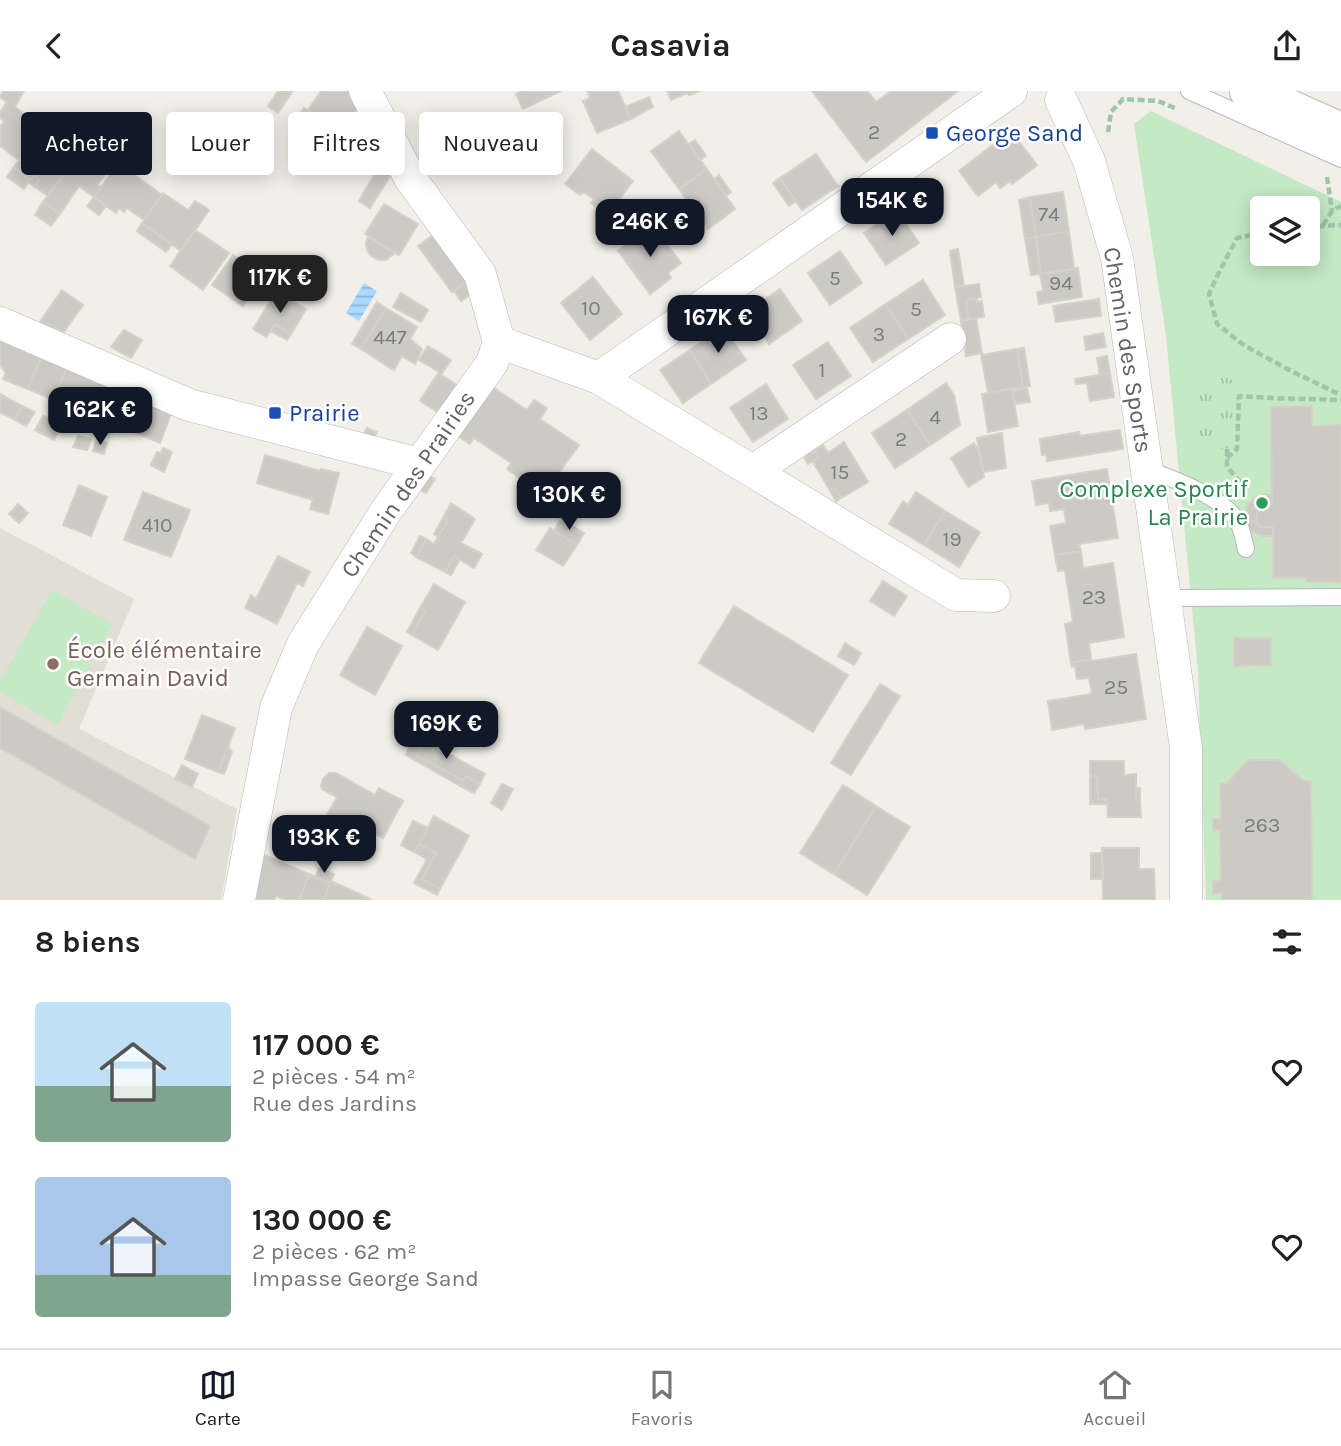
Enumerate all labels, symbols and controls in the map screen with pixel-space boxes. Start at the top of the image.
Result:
icon: back [35,27,73,65]
text: Casavia [610,27,731,64]
icon: share [1268,27,1306,65]
chip: Acheter [21,112,152,175]
chip: Louer [166,112,274,175]
chip: Filtres [288,112,405,175]
chip: Nouveau [419,112,563,175]
place label: George Sand [946,119,1083,147]
house number: 2 [868,120,880,144]
marker: George Sand [924,125,940,141]
pin: 154K € [835,179,949,238]
text: 154K € [857,187,927,214]
map controls [1250,196,1320,266]
button: layers [1250,196,1320,266]
pin: 246K € [593,199,707,259]
house number: 74 [1038,202,1060,226]
text: 246K € [612,208,689,235]
street label: Chemin des Sports [1098,245,1158,455]
pin: 117K € [223,255,337,315]
text: 117K € [248,264,312,291]
house number: 5 [829,266,841,290]
house number: 94 [1049,271,1073,295]
pin: 167K € [661,295,775,355]
house number: 10 [581,296,601,320]
house number: 5 [910,297,922,321]
text: 167K € [683,304,753,331]
house number: 3 [873,322,885,346]
house number: 447 [373,325,407,349]
house number: 1 [819,358,825,382]
street label: Chemin des Prairies [335,385,481,583]
pin: 162K € [43,387,157,447]
text: 162K € [64,396,136,423]
place label: Prairie [289,399,359,427]
house number: 13 [749,401,769,425]
marker: Prairie [267,405,283,421]
house number: 4 [929,405,941,429]
house number: 2 [895,427,907,451]
house number: 15 [831,460,849,484]
pin: 130K € [512,473,626,532]
place label: Complexe Sportif La Prairie [1060,475,1249,531]
text: 130K € [533,481,605,508]
marker: Complexe Sportif La Prairie [1254,495,1270,511]
house number: 410 [141,513,173,537]
house number: 19 [942,527,962,551]
house number: 23 [1082,585,1106,609]
place label: École élémentaire Germain David [67,635,262,692]
marker: École élémentaire Germain David [45,656,61,672]
house number: 25 [1104,675,1128,699]
pin: 169K € [389,701,503,761]
text: 169K € [410,710,482,737]
house number: 263 [1244,813,1280,837]
pin: 193K € [267,815,381,875]
text: 193K € [288,824,360,851]
icon: filters [1268,923,1306,961]
text: 8 biens [35,924,141,960]
text: 117 000 € [252,1027,379,1063]
icon: home [91,1030,175,1114]
icon: heart [1268,1053,1306,1091]
text: 2 pièces · 54 m² [252,1063,416,1090]
text: Rue des Jardins [252,1090,417,1117]
text: 130 000 € [252,1202,391,1238]
icon: home [91,1205,175,1289]
icon: heart [1268,1228,1306,1266]
text: 2 pièces · 62 m² [252,1238,416,1265]
text: Impasse George Sand [252,1265,479,1292]
tab: Carte [195,1366,241,1430]
tab: Favoris [631,1366,693,1430]
tab: Accueil [1083,1366,1146,1430]

